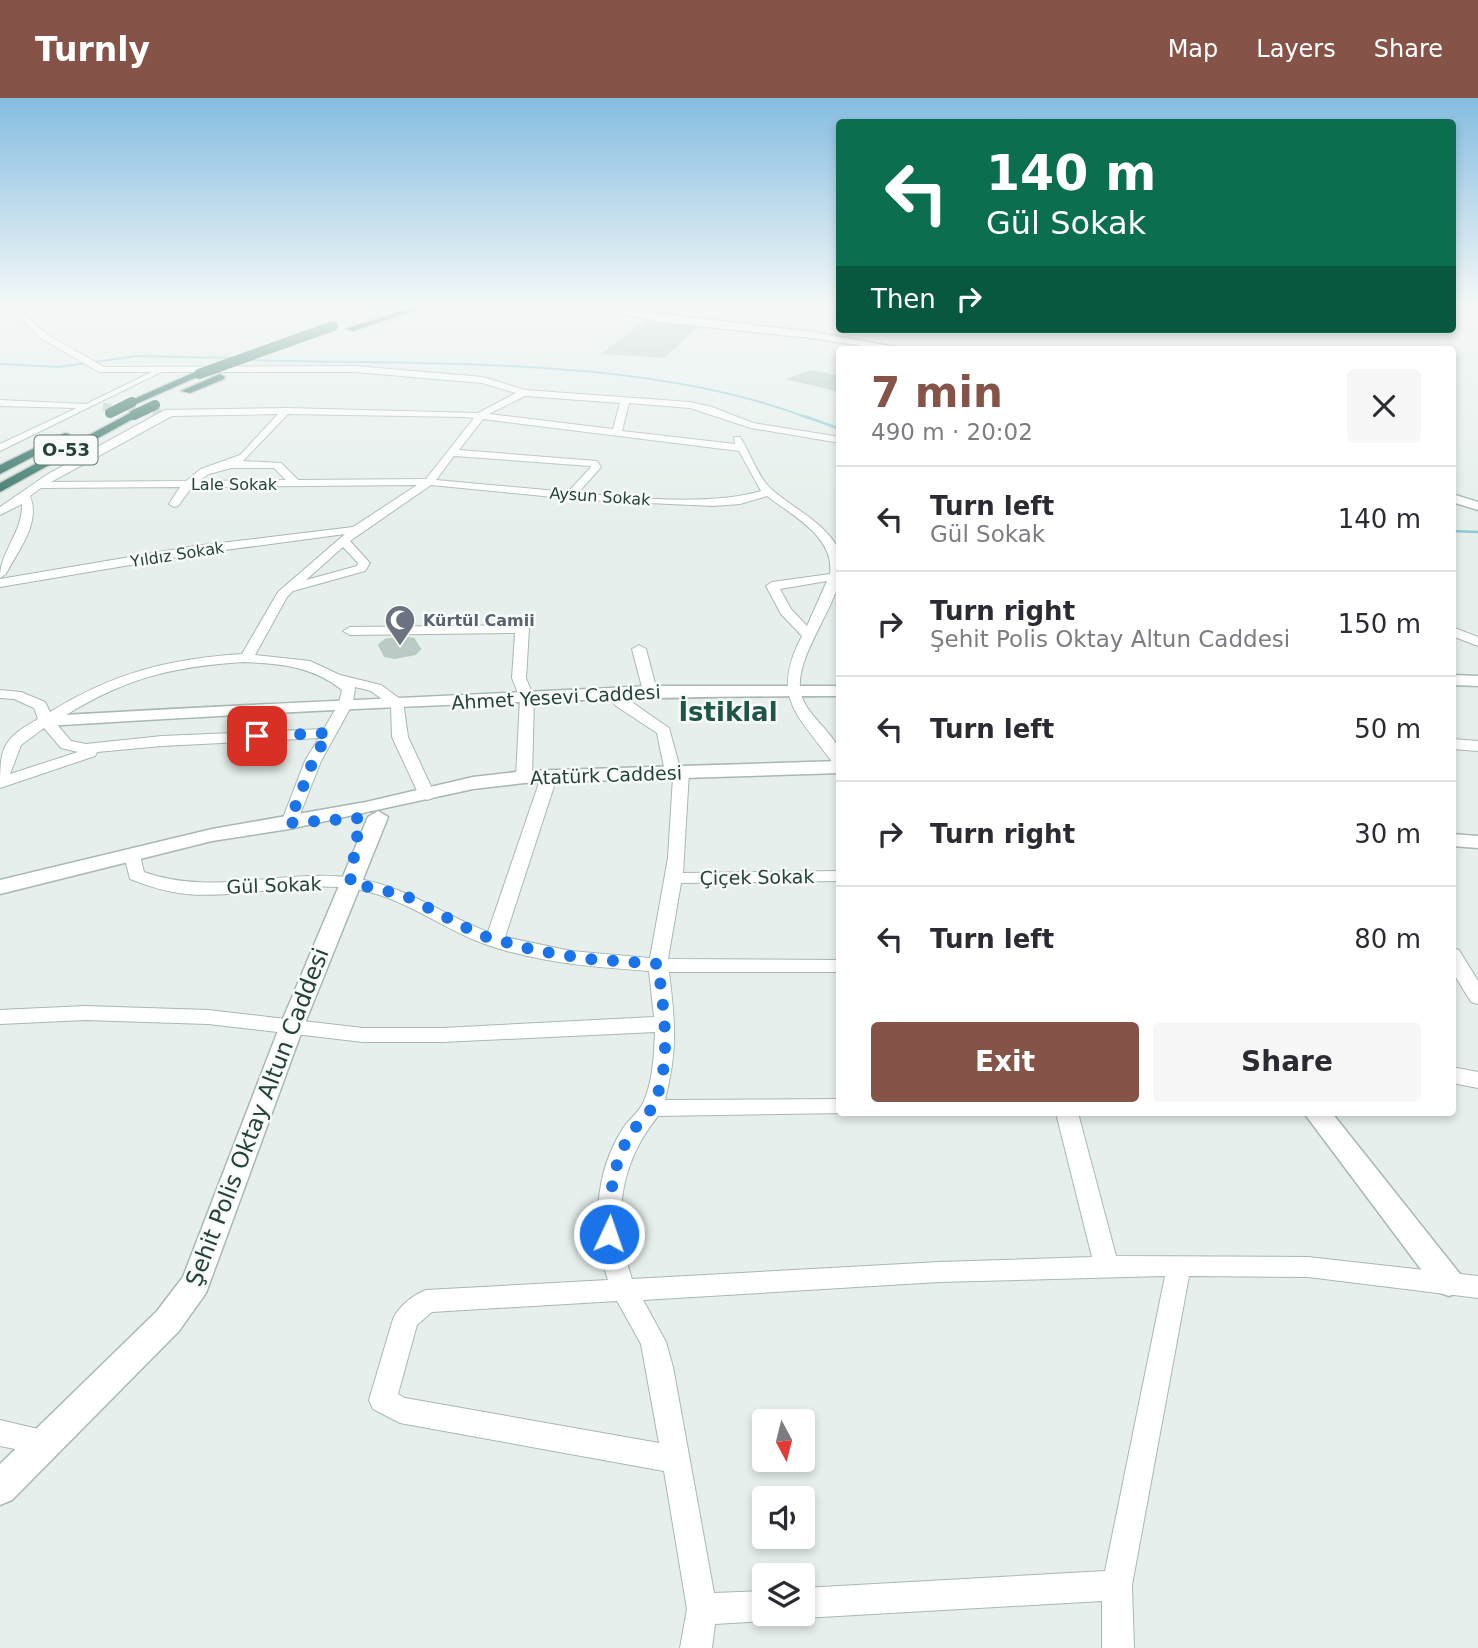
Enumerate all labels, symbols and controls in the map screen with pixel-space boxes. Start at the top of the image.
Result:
text: Turnly [35,30,150,69]
text: Map [1168,35,1218,63]
text: Layers [1256,35,1336,63]
text: Share [1374,35,1443,63]
text: 140 m [986,145,1156,202]
icon: left [871,147,962,238]
text: Gül Sokak [986,204,1146,242]
icon: right [950,280,988,318]
text: Then [871,284,936,314]
text: 7 min [871,368,1003,417]
button: close [1347,369,1421,443]
text: 490 m · 20:02 [871,419,1033,445]
road number: O-53 [34,436,98,464]
street label: Lale Sokak [191,475,278,494]
street label: Aysun Sokak [549,483,652,510]
text: Turn left [930,491,1054,521]
icon: left [871,500,909,538]
text: 140 m [1338,504,1421,534]
text: Gül Sokak [930,521,1045,547]
street label: Yıldız Sokak [128,538,226,571]
text: Turn right [930,596,1075,626]
mosque icon: Kürtül Camii [383,603,417,647]
icon: right [871,605,909,643]
text: 150 m [1338,609,1421,639]
place label: Kürtül Camii [423,611,535,630]
text: Şehit Polis Oktay Altun Caddesi [930,626,1290,652]
street label: Ahmet Yesevi Caddesi [451,681,661,713]
district label: İstiklal [678,696,778,727]
pin [227,706,287,766]
icon: left [871,710,909,748]
text: Turn left [930,714,1054,744]
text: 50 m [1354,714,1421,744]
icon: arrive [238,717,276,755]
street label: Atatürk Caddesi [530,761,682,789]
icon: right [871,815,909,853]
text: Turn right [930,819,1075,849]
text: 30 m [1354,819,1421,849]
street label: Çiçek Sokak [699,865,815,889]
street label: Gül Sokak [226,872,322,898]
icon: left [871,920,909,958]
text: Turn left [930,924,1054,954]
text: 80 m [1354,924,1421,954]
street label: Şehit Polis Oktay Altun Caddesi [180,944,334,1290]
button: Exit [871,1022,1139,1102]
button: Share [1153,1022,1421,1102]
position arrow [572,1197,646,1271]
north arrow [752,1409,816,1472]
map controls [752,1409,815,1626]
button: sound [752,1486,815,1549]
button: layers [752,1563,815,1626]

